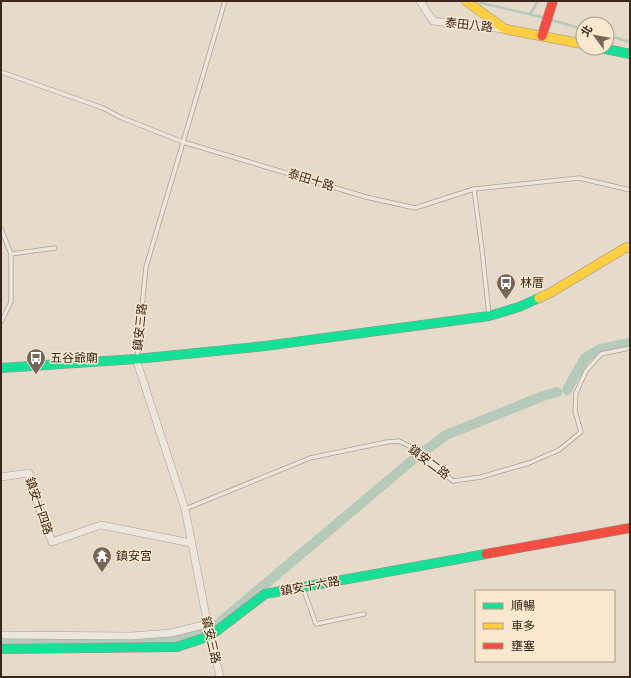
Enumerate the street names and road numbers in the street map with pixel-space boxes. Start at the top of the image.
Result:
street label: 泰田八路 [444,15,494,35]
street label: 泰田十路 [286,165,336,195]
street label: 鎮安三路 [130,302,150,352]
street label: 鎮安二路 [405,441,453,483]
street label: 鎮安十四路 [22,475,56,537]
street label: 鎮安十六路 [279,573,341,599]
street label: 鎮安三路 [198,615,224,665]

